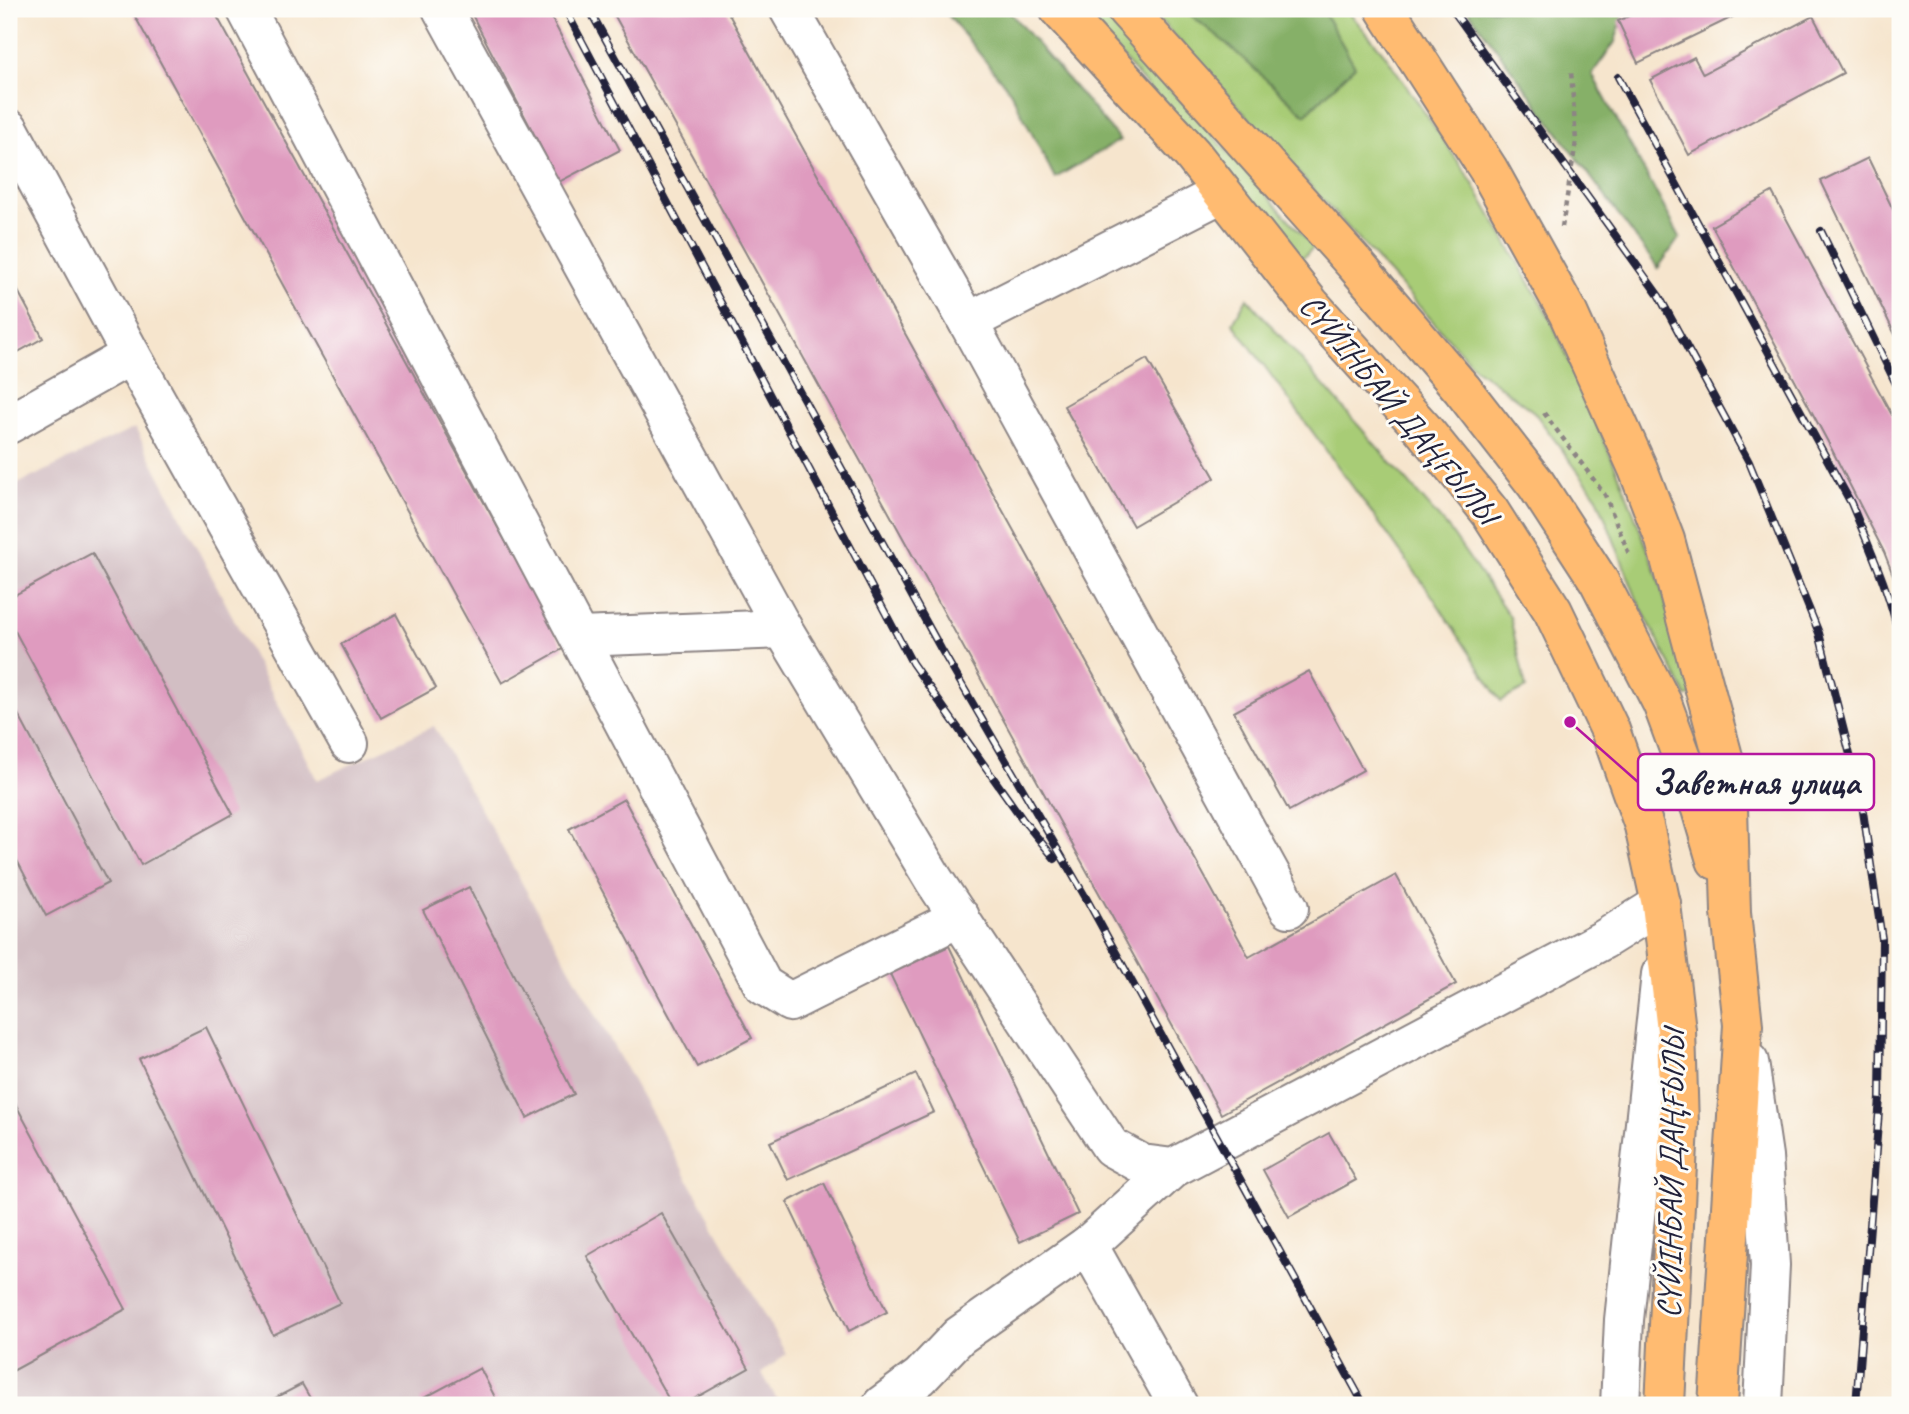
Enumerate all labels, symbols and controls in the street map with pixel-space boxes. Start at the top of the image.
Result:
street label: СҮЙІНБАЙ ДАҢҒЫЛЫ [1290,285,1511,537]
callout: Заветная улица [1638,754,1874,810]
text: Заветная улица [1652,760,1863,805]
street label: СҮЙІНБАЙ ДАҢҒЫЛЫ [1647,1025,1695,1318]

